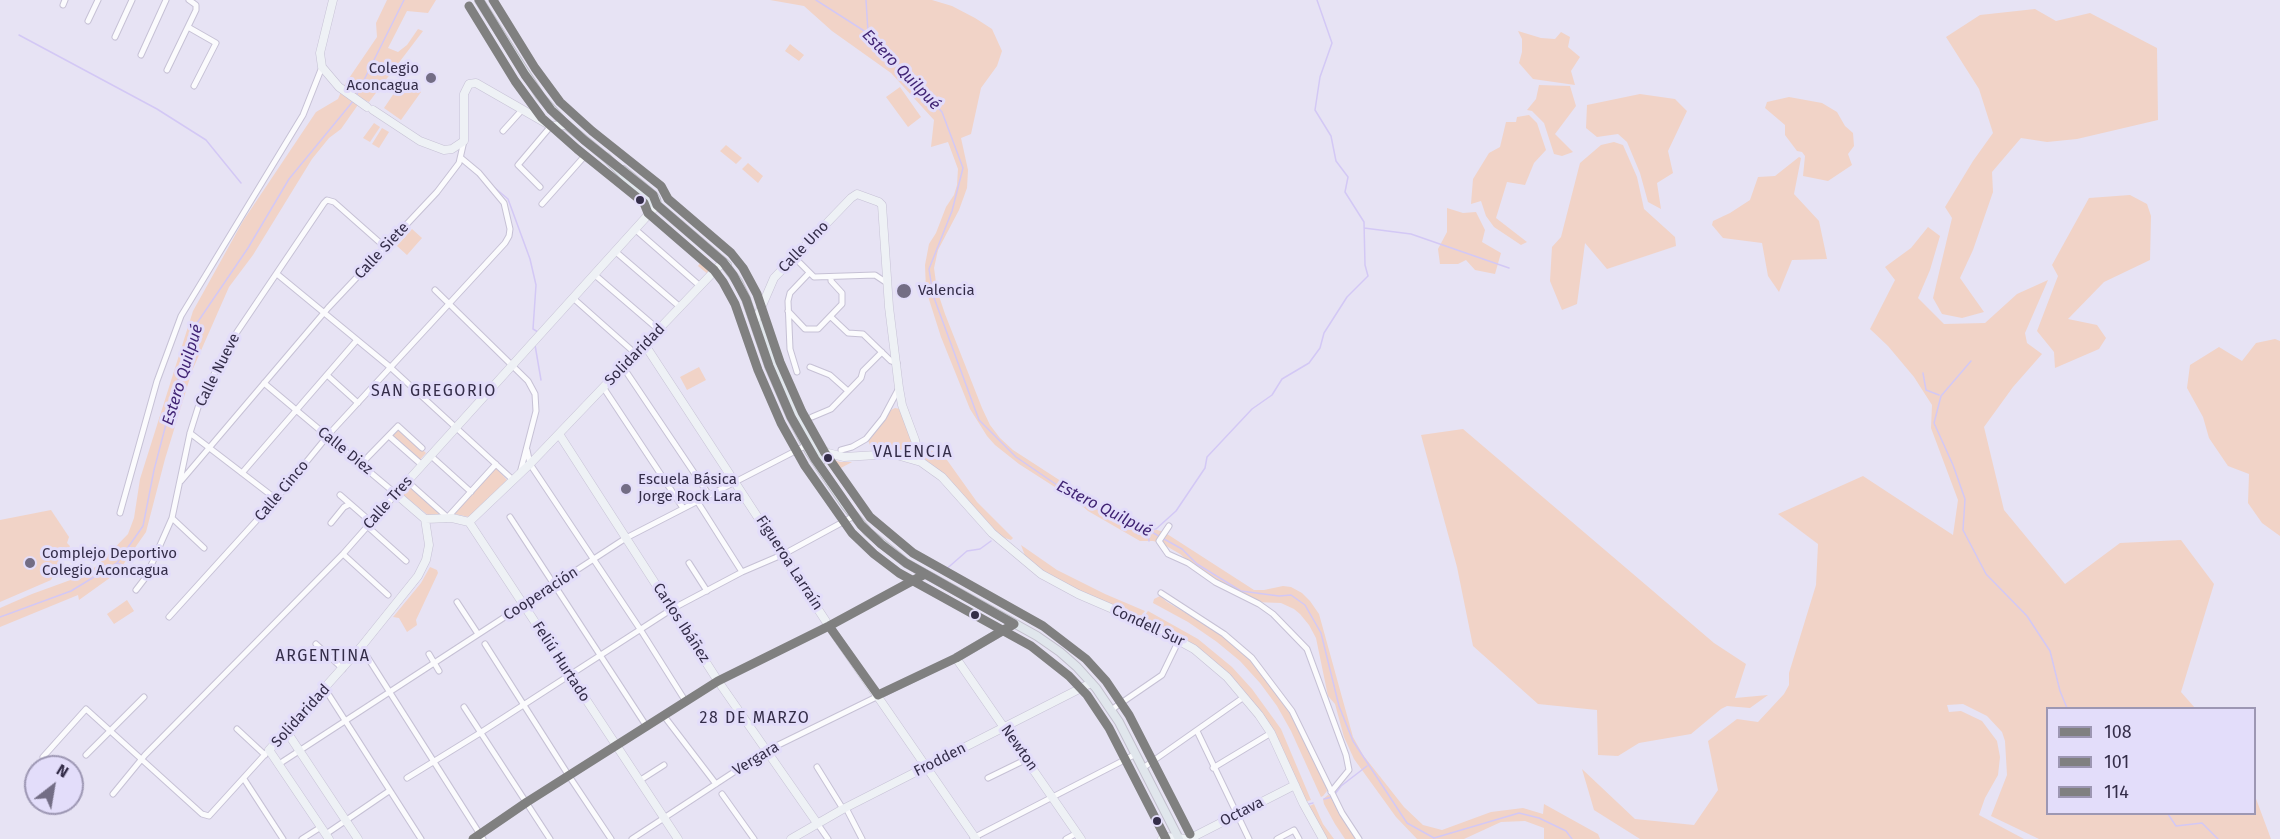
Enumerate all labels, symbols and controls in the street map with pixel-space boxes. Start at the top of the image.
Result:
water label: Estero Quilpué [858,26,944,114]
place label: Colegio Aconcagua [346,60,419,95]
marker: Colegio Aconcagua [424,71,438,85]
unlabelled marker [634,194,646,206]
street label: Calle Uno [775,218,833,276]
street label: Calle Siete [351,219,413,283]
marker: Valencia [895,282,913,300]
place label: Valencia [918,282,975,300]
street label: Solidaridad [601,320,669,390]
water label: Estero Quilpué [159,322,207,428]
street label: Calle Nueve [192,330,244,410]
district label: SAN GREGORIO [371,382,497,402]
street label: Calle Diez [314,423,376,479]
district label: VALENCIA [873,443,953,463]
unlabelled marker [822,452,834,464]
street label: Calle Cinco [251,457,313,525]
place label: Escuela Básica Jorge Rock Lara [638,471,742,506]
street label: Calle Tres [360,473,416,533]
water label: Estero Quilpué [1053,477,1155,541]
marker: Escuela Básica Jorge Rock Lara [619,482,633,496]
street label: Figueroa Larraín [752,512,826,614]
place label: Complejo Deportivo Colegio Aconcagua [42,545,177,580]
marker: Complejo Deportivo Colegio Aconcagua [23,556,37,570]
street label: Cooperación [500,563,582,625]
street label: Carlos Ibáñez [649,580,713,666]
street label: Condell Sur [1109,601,1187,651]
unlabelled marker [969,609,981,621]
street label: Feliú Hurtado [528,618,594,706]
district label: ARGENTINA [276,647,370,667]
street label: Solidaridad [268,681,334,751]
legend [2046,707,2256,815]
district label: 28 DE MARZO [700,709,810,729]
text: 108 [2104,721,2132,743]
street label: Newton [997,722,1041,774]
street label: Vergara [730,738,782,780]
street label: Frodden [911,739,969,781]
text: 101 [2104,751,2129,773]
north arrow [24,755,84,815]
text: N [53,760,72,782]
text: 114 [2104,781,2129,803]
street label: Octava [1217,794,1267,830]
unlabelled marker [1151,815,1163,827]

